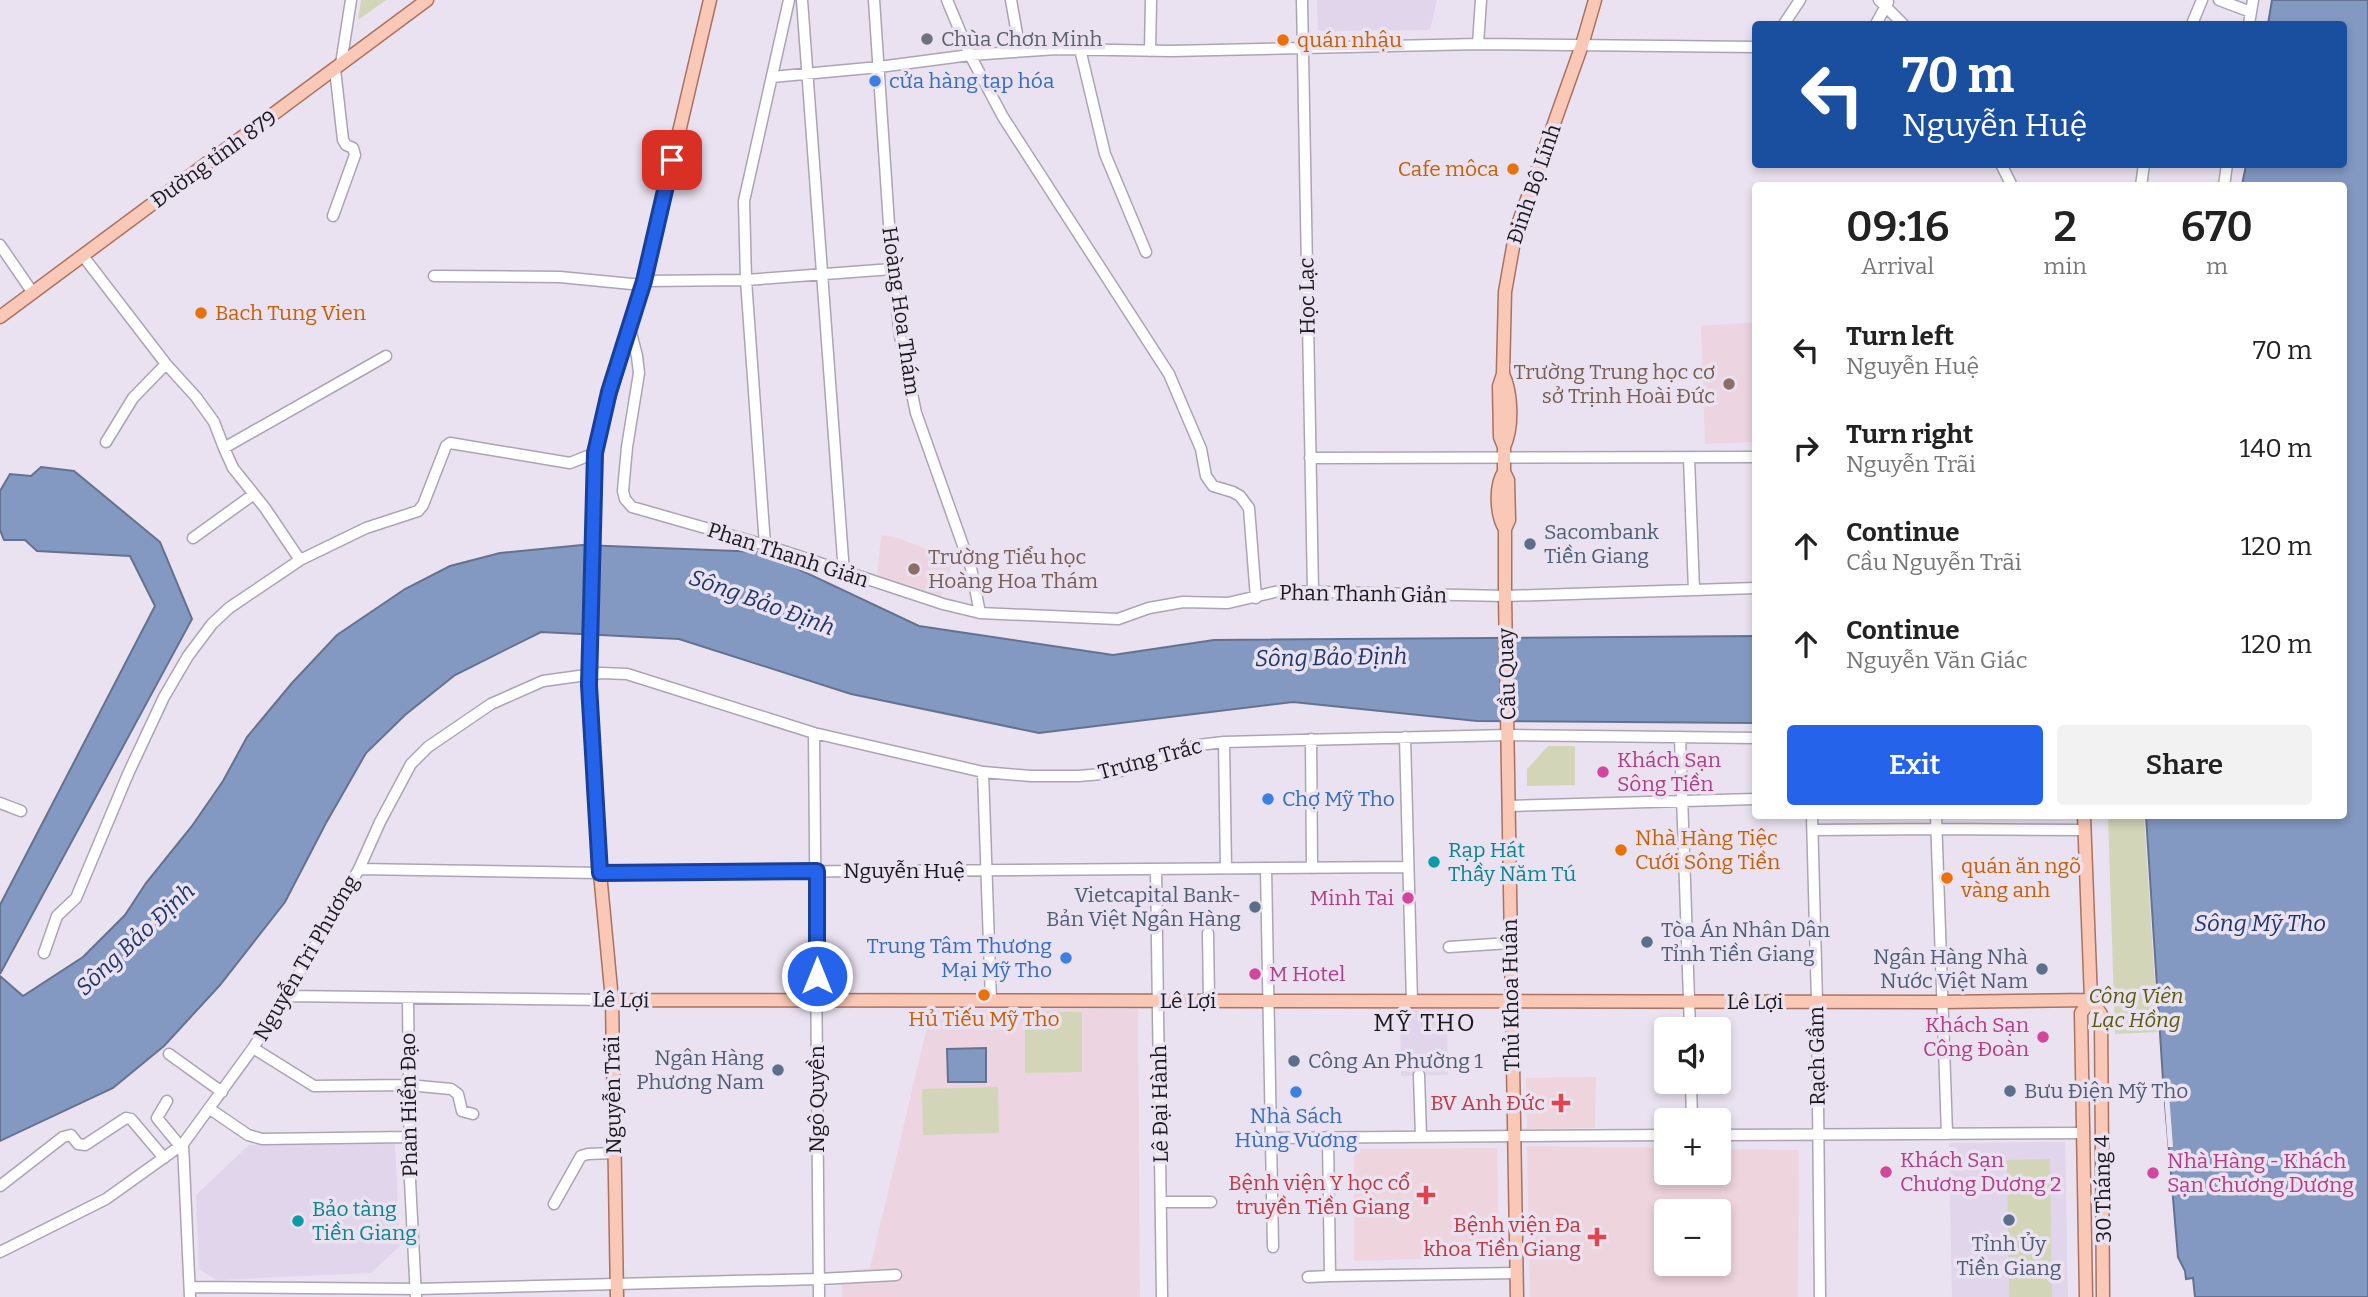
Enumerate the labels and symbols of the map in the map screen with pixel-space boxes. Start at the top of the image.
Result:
place label: Chùa Chơn Minh [941,26,1103,52]
place label: quán nhậu [1297,27,1402,53]
marker: Chùa Chơn Minh [919,31,935,47]
marker: quán nhậu [1275,32,1291,48]
place label: cửa hàng tạp hóa [889,68,1055,94]
marker: cửa hàng tạp hóa [867,73,883,89]
street label: Đường tỉnh 879 [146,105,282,213]
street label: Đinh Bộ Lĩnh [1501,121,1567,247]
pin [642,130,702,190]
place label: Cafe môca [1398,156,1500,182]
marker: Cafe môca [1505,161,1521,177]
street label: Hoàng Hoa Thám [876,225,926,397]
street label: Học Lạc [1293,257,1321,335]
place label: Bach Tung Vien [215,300,366,326]
marker: Bach Tung Vien [193,305,209,321]
place label: Trường Trung học cơ sở Trịnh Hoài Đức [1514,359,1715,409]
marker: Trường Trung học cơ sở Trịnh Hoài Đức [1721,376,1737,392]
street label: Phan Thanh Giản [704,517,872,593]
place label: Sacombank Tiền Giang [1544,519,1659,569]
marker: Sacombank Tiền Giang [1522,536,1538,552]
place label: Trường Tiểu học Hoàng Hoa Thám [928,544,1098,594]
marker: Trường Tiểu học Hoàng Hoa Thám [906,561,922,577]
water label: Sông Bảo Định [686,563,838,641]
street label: Phan Thanh Giản [1279,580,1447,608]
street label: Cầu Quay [1492,626,1522,721]
water label: Sông Bảo Định [1254,642,1408,672]
street label: Trưng Trắc [1095,733,1205,785]
place label: Khách Sạn Sông Tiền [1617,747,1721,797]
marker: Khách Sạn Sông Tiền [1595,764,1611,780]
place label: Chợ Mỹ Tho [1282,786,1395,812]
marker: Chợ Mỹ Tho [1260,791,1276,807]
place label: Nhà Hàng Tiệc Cưới Sông Tiền [1635,825,1780,875]
place label: Rạp Hát Thầy Năm Tú [1448,837,1576,887]
marker: Nhà Hàng Tiệc Cưới Sông Tiền [1613,842,1629,858]
place label: quán ăn ngõ vàng anh [1960,853,2081,903]
marker: Rạp Hát Thầy Năm Tú [1426,854,1442,870]
street label: Nguyễn Huệ [843,858,965,884]
street label: Nguyễn Tri Phương [248,870,364,1046]
marker: quán ăn ngõ vàng anh [1939,870,1955,886]
water label: Sông Bảo Định [70,877,200,1001]
place label: Vietcapital Bank- Bản Việt Ngân Hàng [1046,882,1241,932]
place label: Minh Tai [1310,885,1394,911]
marker: Minh Tai [1400,890,1416,906]
marker: Vietcapital Bank- Bản Việt Ngân Hàng [1247,899,1263,915]
water label: Sông Mỹ Tho [2194,909,2326,937]
place label: Tòa Án Nhân Dân Tỉnh Tiền Giang [1661,917,1830,967]
street label: Thủ Khoa Huân [1497,918,1525,1072]
place label: Trung Tâm Thương Mại Mỹ Tho [866,933,1052,983]
marker: Tòa Án Nhân Dân Tỉnh Tiền Giang [1639,934,1655,950]
position arrow [780,939,854,1013]
place label: Ngân Hàng Nhà Nước Việt Nam [1873,944,2028,994]
marker: Trung Tâm Thương Mại Mỹ Tho [1058,950,1074,966]
place label: M Hotel [1269,961,1345,987]
marker: Ngân Hàng Nhà Nước Việt Nam [2034,961,2050,977]
marker: M Hotel [1247,966,1263,982]
park label: Công Viên Lạc Hồng [2088,983,2184,1033]
street label: Lê Lợi [592,987,650,1013]
marker: Hủ Tiếu Mỹ Tho [976,987,992,1003]
street label: Lê Lợi [1160,988,1216,1014]
street label: Lê Lợi [1727,989,1783,1015]
place label: Hủ Tiếu Mỹ Tho [908,1006,1060,1032]
street label: Rạch Gầm [1803,1006,1831,1106]
district label: MỸ THO [1373,1009,1477,1037]
place label: Khách Sạn Công Đoàn [1923,1012,2029,1062]
marker: Khách Sạn Công Đoàn [2035,1029,2051,1045]
street label: Phan Hiển Đạo [395,1033,423,1177]
street label: Nguyễn Trãi [599,1036,627,1154]
place label: Ngân Hàng Phương Nam [636,1045,764,1095]
street label: Ngô Quyền [804,1045,830,1153]
street label: Lê Đại Hành [1146,1045,1174,1163]
place label: Công An Phường 1 [1308,1048,1483,1074]
marker: Công An Phường 1 [1286,1053,1302,1069]
marker: Ngân Hàng Phương Nam [770,1062,786,1078]
place label: Bưu Điện Mỹ Tho [2024,1078,2188,1104]
marker: Bưu Điện Mỹ Tho [2002,1083,2018,1099]
marker: Nhà Sách Hùng Vương [1288,1084,1304,1100]
place label: BV Anh Đức [1430,1090,1545,1116]
marker: BV Anh Đức [1551,1093,1571,1113]
place label: Nhà Sách Hùng Vương [1235,1103,1358,1153]
street label: 30 Tháng 4 [2089,1135,2117,1243]
place label: Khách Sạn Chương Dương 2 [1900,1147,2062,1197]
place label: Nhà Hàng - Khách Sạn Chương Dương [2167,1148,2354,1198]
marker: Khách Sạn Chương Dương 2 [1878,1164,1894,1180]
marker: Nhà Hàng - Khách Sạn Chương Dương [2145,1165,2161,1181]
place label: Bệnh viện Y học cổ truyền Tiền Giang [1228,1170,1410,1220]
marker: Bệnh viện Y học cổ truyền Tiền Giang [1416,1185,1436,1205]
place label: Bảo tàng Tiền Giang [312,1196,417,1246]
place label: Bệnh viện Đa khoa Tiền Giang [1424,1212,1582,1262]
marker: Tỉnh Ủy Tiền Giang [2001,1212,2017,1228]
marker: Bảo tàng Tiền Giang [290,1213,306,1229]
marker: Bệnh viện Đa khoa Tiền Giang [1587,1227,1607,1247]
place label: Tỉnh Ủy Tiền Giang [1956,1231,2062,1281]

